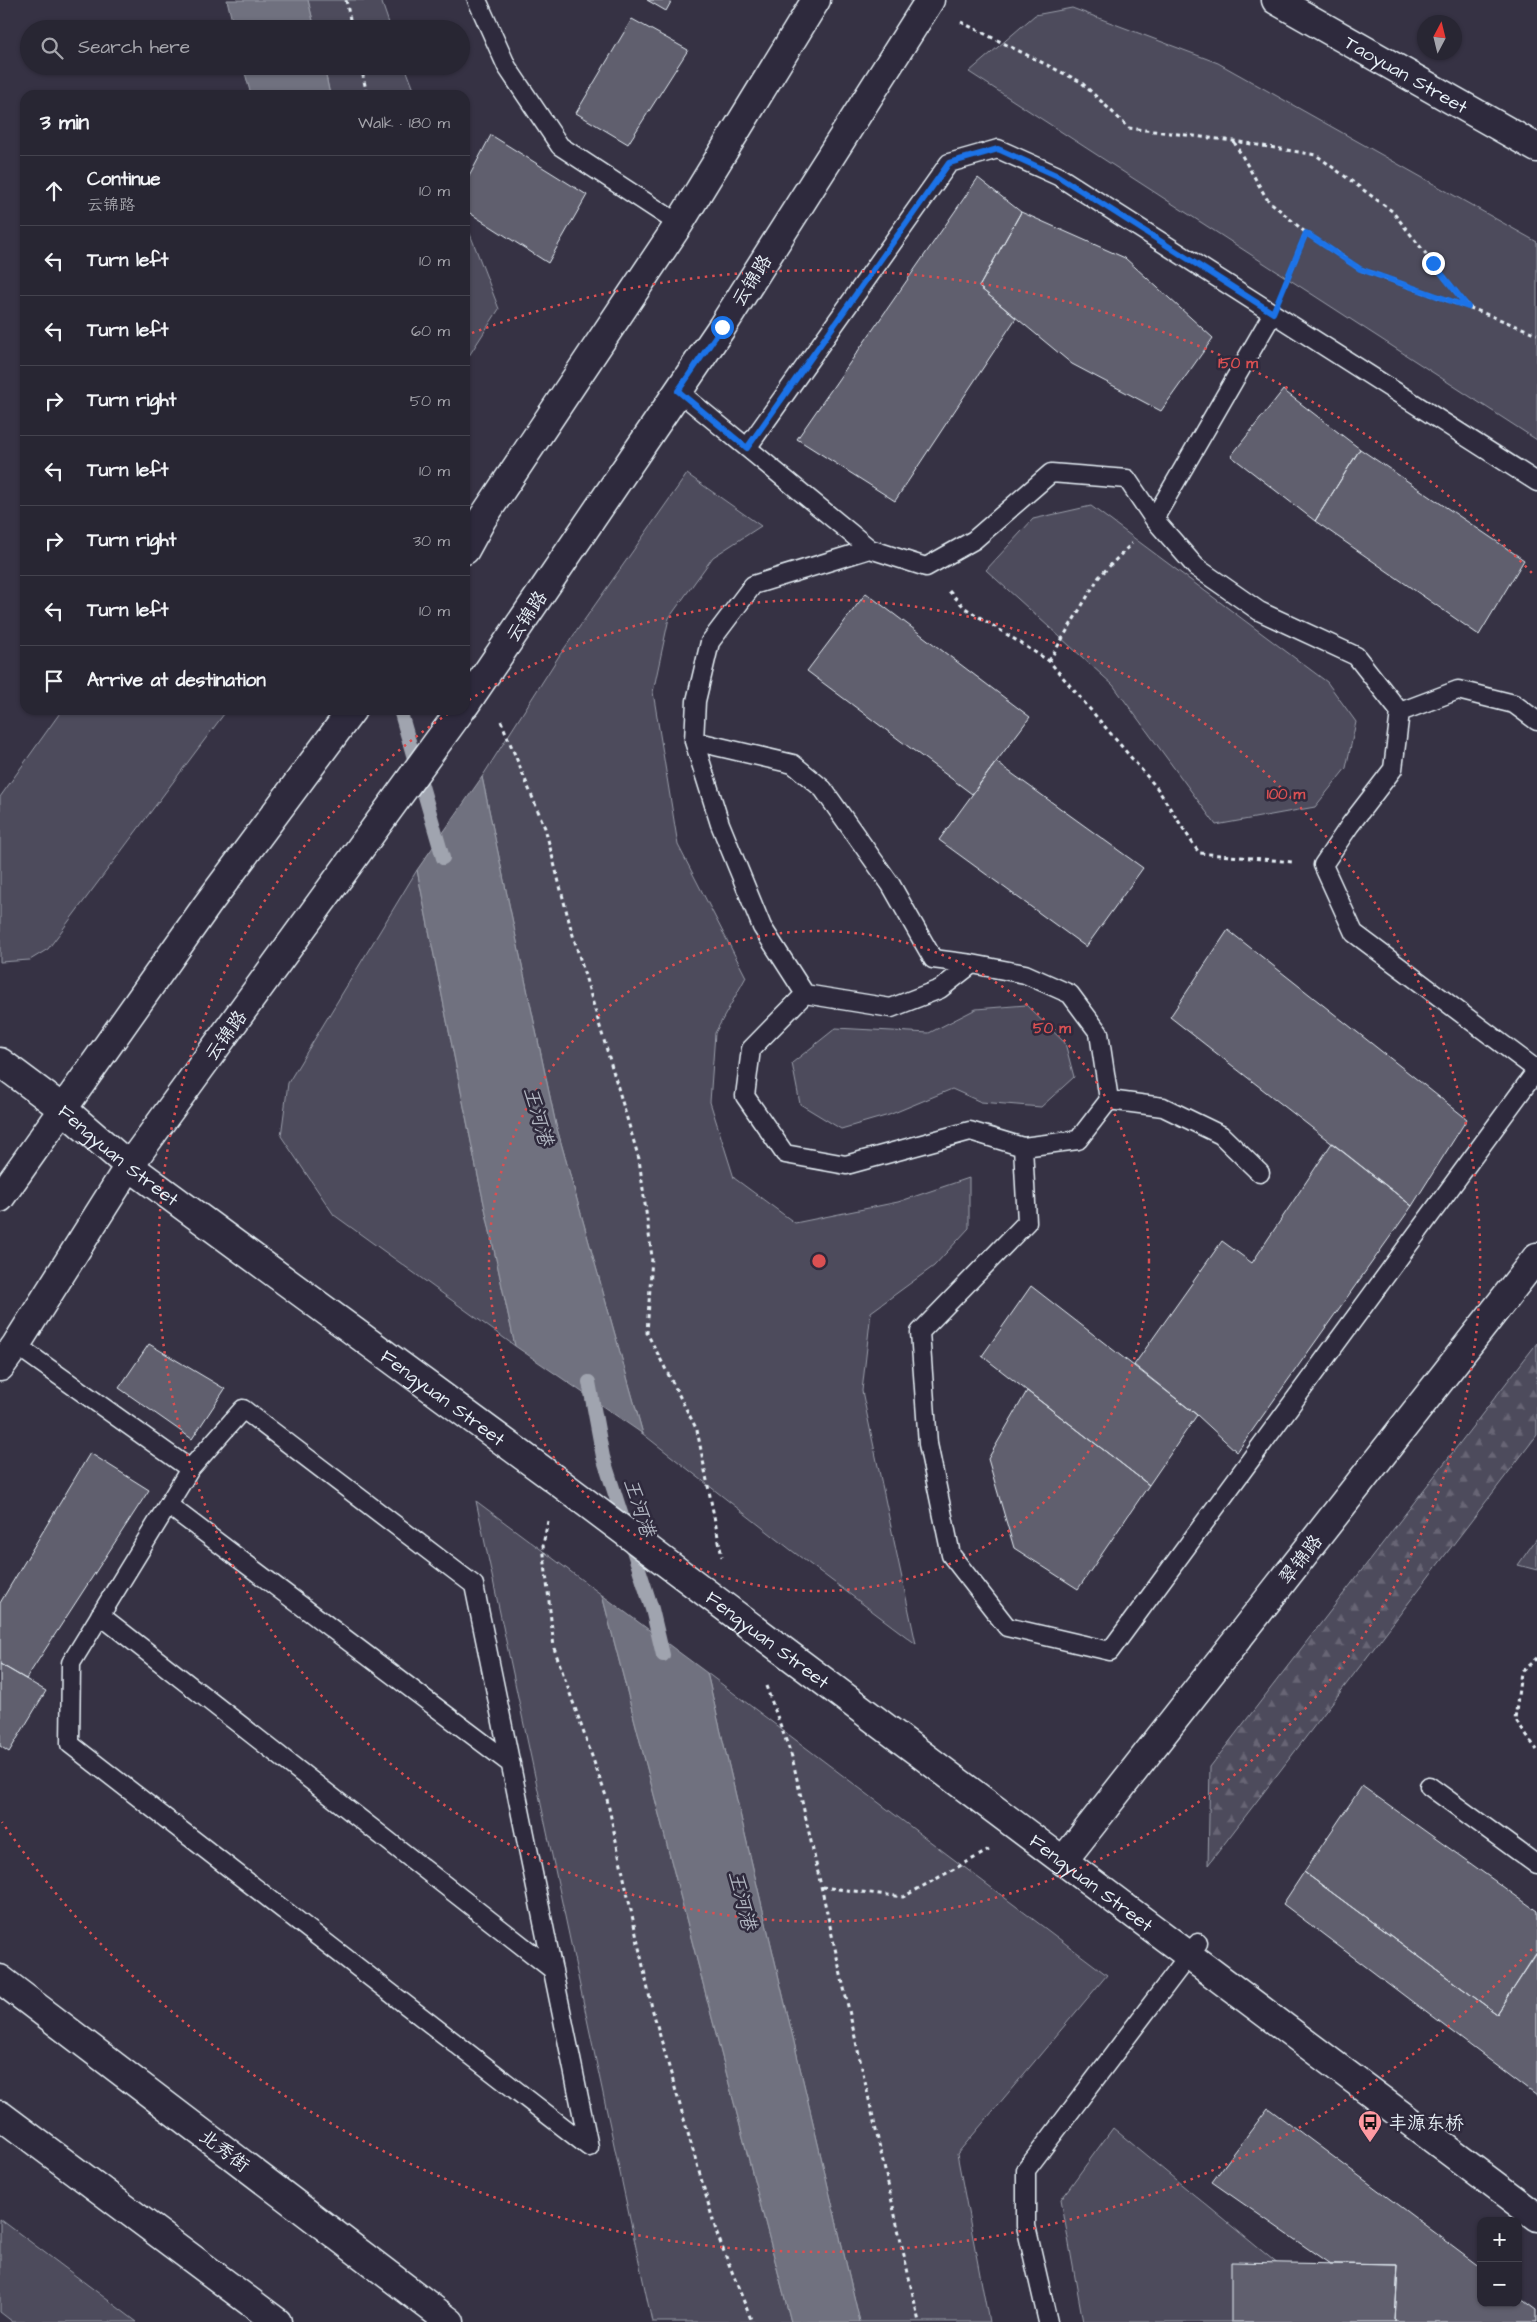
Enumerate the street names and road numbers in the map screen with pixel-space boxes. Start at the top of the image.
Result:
street label: Taoyuan Street [1339,30,1473,121]
street label: 云锦路 [726,249,779,312]
street label: 云锦路 [500,586,554,648]
street label: 云锦路 [199,1005,254,1067]
street label: Fengyuan Street [52,1099,184,1213]
street label: Fengyuan Street [375,1344,510,1453]
street label: 翠锦路 [1273,1529,1329,1591]
street label: Fengyuan Street [700,1585,835,1696]
street label: Fengyuan Street [1024,1828,1159,1939]
street label: 北秀街 [193,2123,255,2179]

